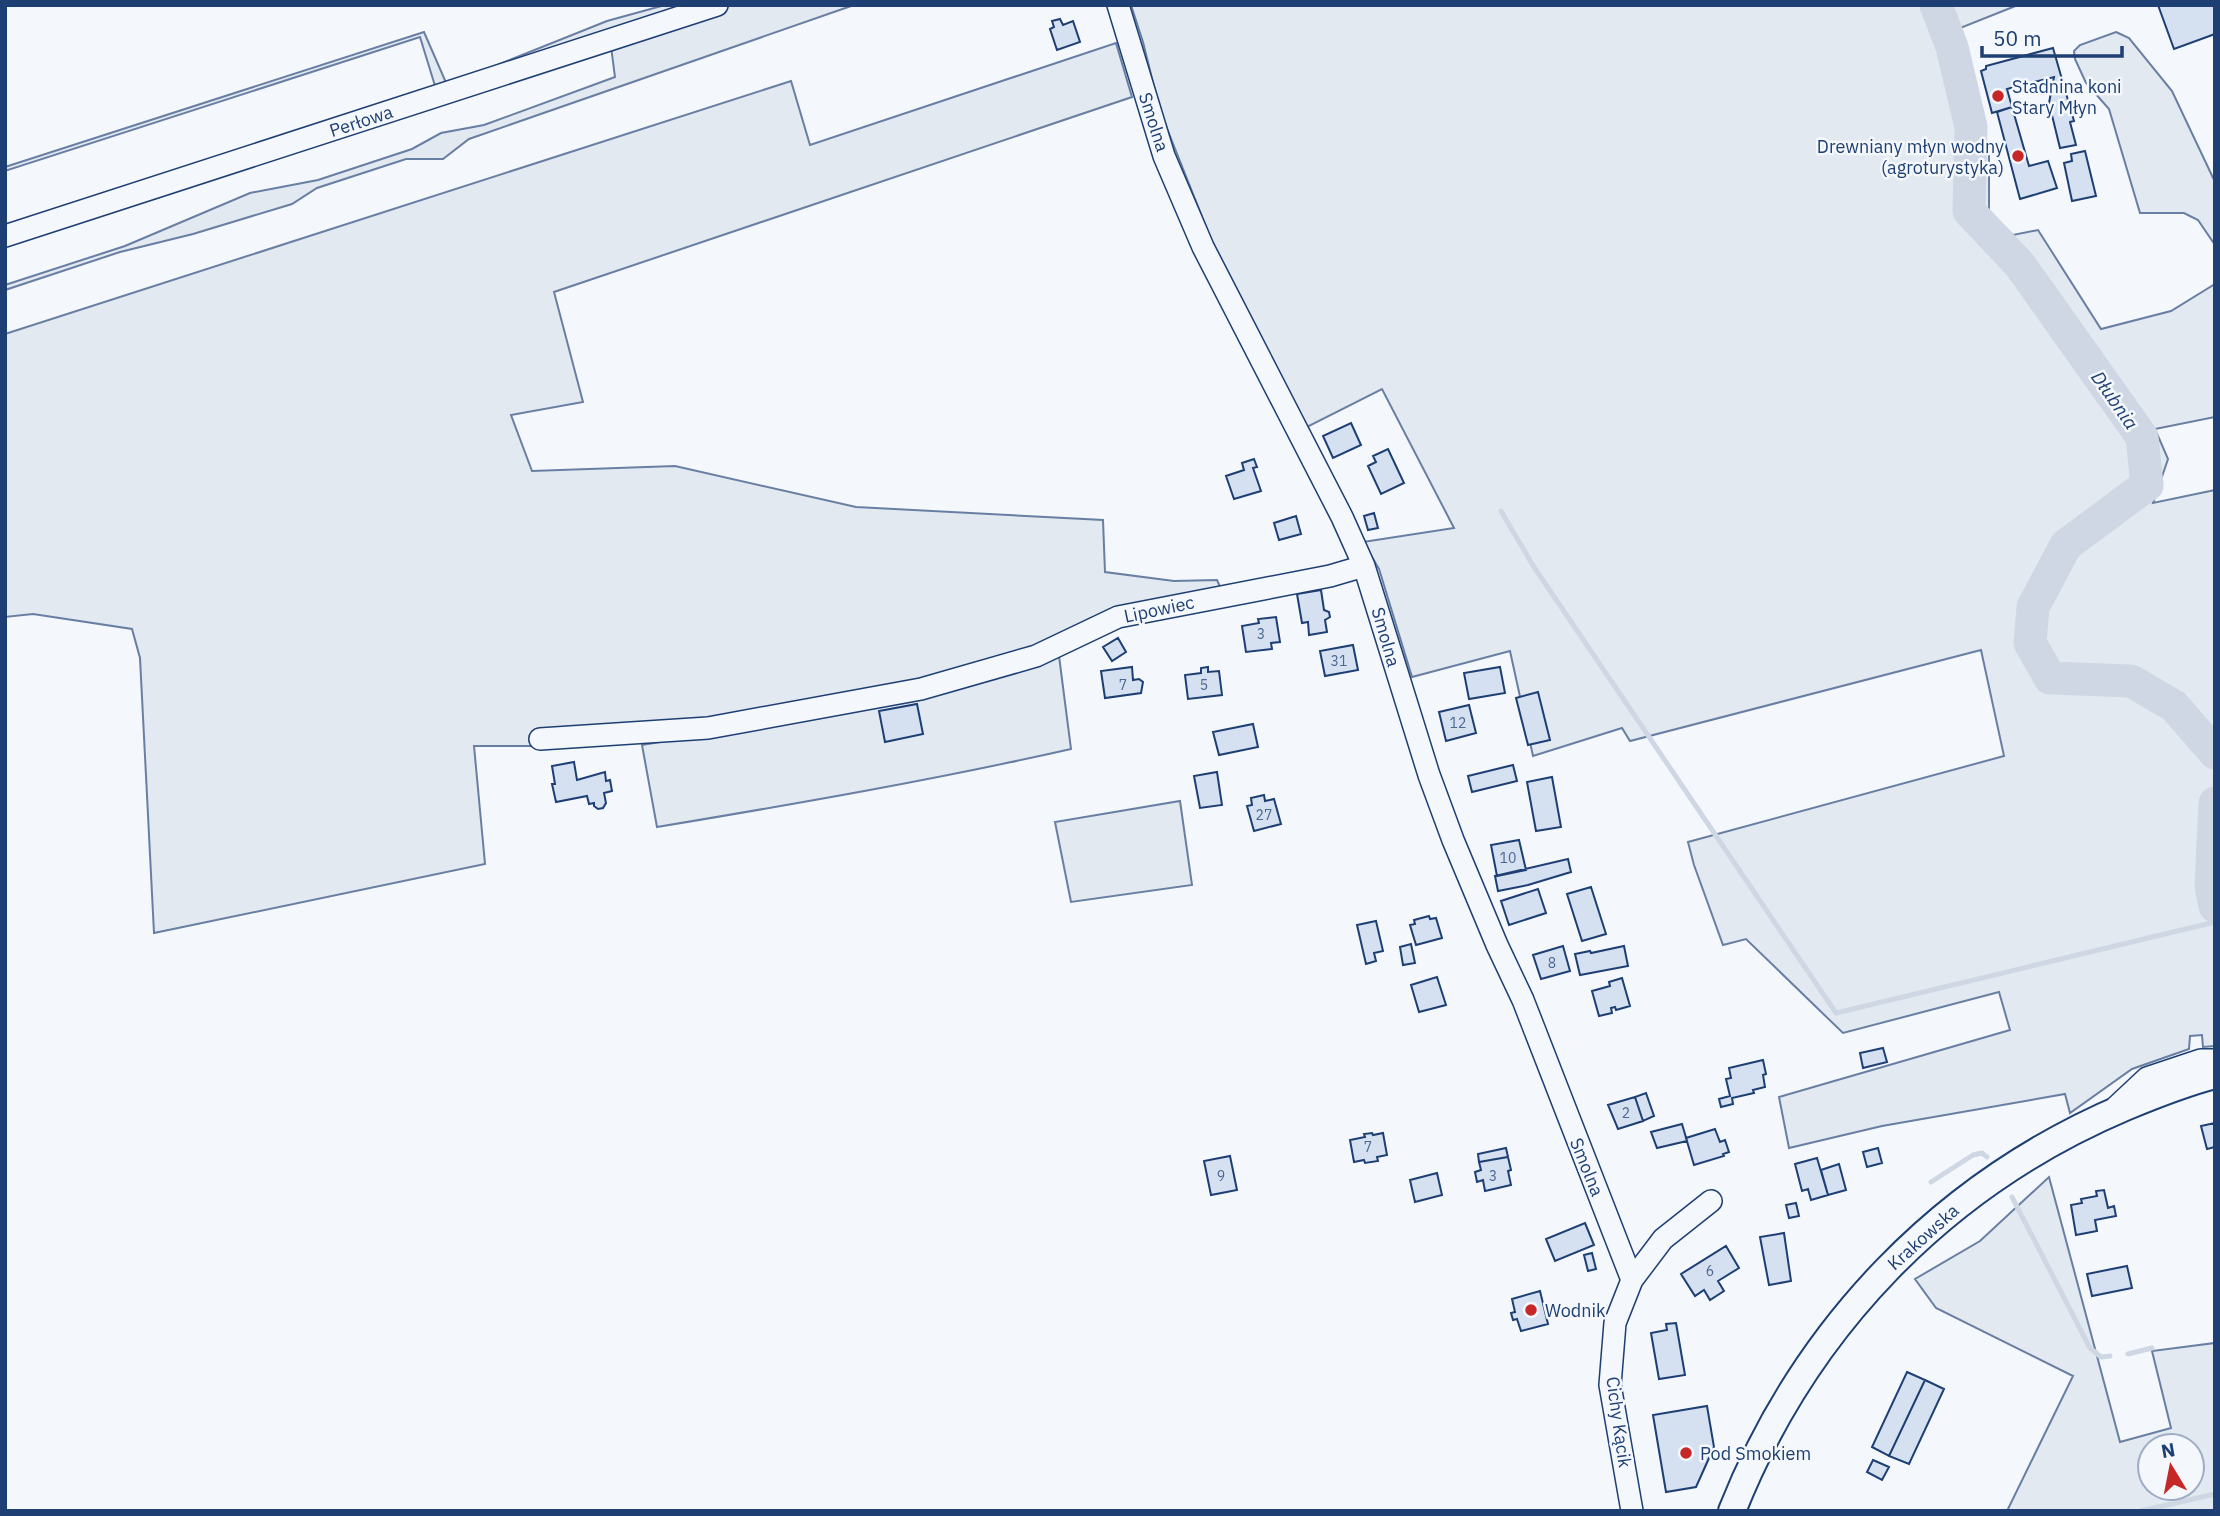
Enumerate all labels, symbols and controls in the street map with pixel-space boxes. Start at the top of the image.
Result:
scale bar [1982,14,2122,58]
text: 50 m [1993,24,2042,52]
place label: Stadnina koni Stary Młyn [2012,75,2122,119]
marker: Stadnina koni Stary Młyn [1990,88,2006,104]
street label: Smolna [1134,89,1174,155]
street label: Perłowa [326,100,396,142]
place label: Drewniany młyn wodny (agroturystyka) [1817,135,2004,179]
marker: Drewniany młyn wodny (agroturystyka) [2010,148,2026,164]
water label: Dłubnia [2086,366,2144,434]
street label: Lipowiec [1122,590,1196,628]
street label: Smolna [1367,605,1406,670]
house number: 3 [1257,625,1265,643]
house number: 31 [1331,652,1347,670]
house number: 7 [1119,676,1127,694]
house number: 5 [1200,676,1208,694]
house number: 12 [1450,714,1466,732]
house number: 27 [1256,806,1272,824]
house number: 10 [1500,849,1516,867]
house number: 8 [1548,954,1556,972]
house number: 2 [1622,1104,1630,1122]
street label: Smolna [1565,1134,1609,1200]
house number: 7 [1364,1138,1372,1156]
house number: 9 [1217,1167,1225,1185]
house number: 3 [1489,1167,1497,1185]
street label: Krakowska [1883,1199,1964,1275]
house number: 6 [1706,1262,1714,1280]
place label: Wodnik [1545,1299,1606,1322]
marker: Wodnik [1523,1302,1539,1318]
street label: Cichy Kącik [1601,1375,1637,1470]
north arrow [2136,1432,2206,1502]
text: N [2159,1437,2177,1463]
place label: Pod Smokiem [1700,1442,1811,1465]
marker: Pod Smokiem [1678,1445,1694,1461]

